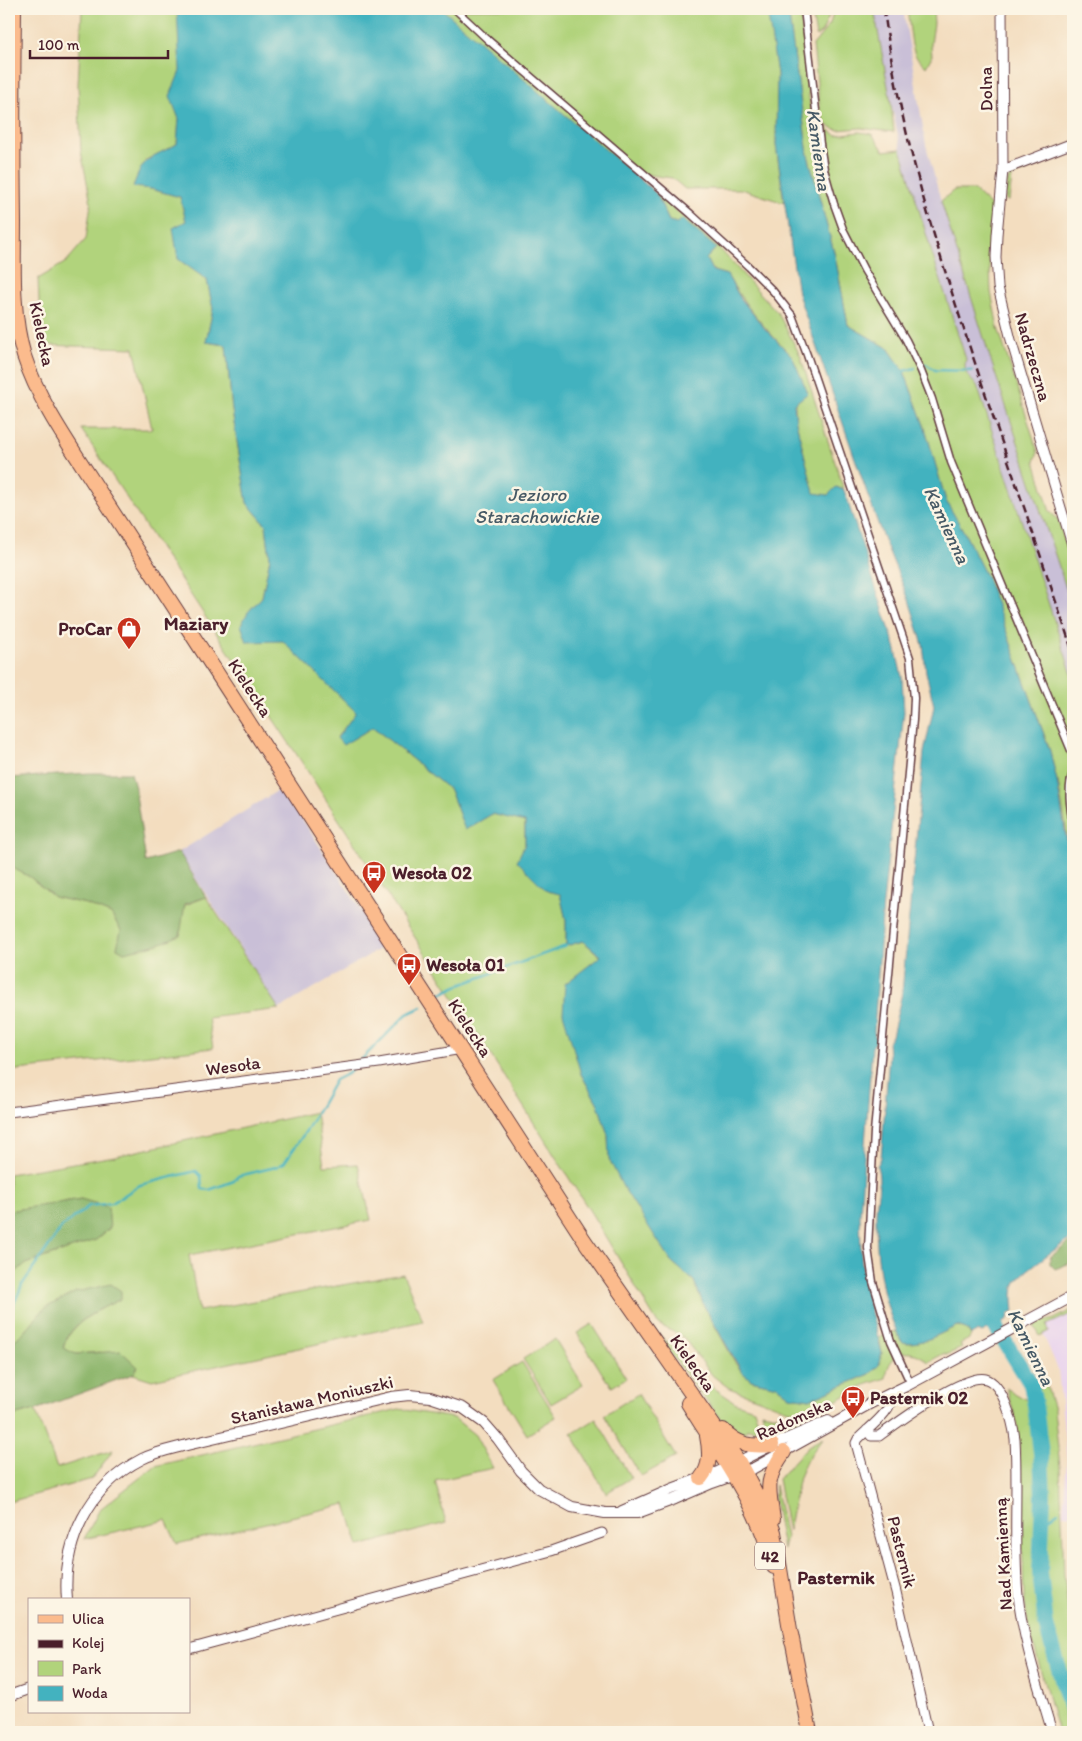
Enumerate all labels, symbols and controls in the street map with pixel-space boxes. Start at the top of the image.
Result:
scale bar [30,28,168,60]
text: 100 m [38,36,80,54]
street label: Dolna [975,66,997,112]
water label: Kamienna [802,107,836,193]
street label: Kielecka [24,300,60,369]
street label: Nadrzeczna [1010,310,1056,405]
water label: Jezioro Starachowickie [475,483,600,528]
water label: Kamienna [919,483,975,567]
district label: Maziary [164,612,229,635]
shop icon: ProCar [116,616,142,650]
place label: ProCar [58,618,113,640]
street label: Kielecka [223,655,277,722]
bus stop icon: Wesoła 02 [361,860,387,894]
place label: Wesoła 02 [392,862,472,884]
bus stop icon: Wesoła 01 [396,952,422,986]
place label: Wesoła 01 [426,954,505,976]
street label: Kielecka [443,995,497,1062]
street label: Wesoła [204,1051,262,1081]
water label: Kamienna [1003,1305,1060,1389]
street label: Kielecka [665,1330,721,1397]
street label: Stanisława Moniuszki [229,1371,395,1429]
bus stop icon: Pasternik 02 [840,1385,866,1419]
place label: Pasternik 02 [870,1387,969,1409]
street label: Radomska [753,1392,836,1445]
street label: Nad Kamienną [989,1496,1017,1611]
street label: Pasternik [882,1514,922,1590]
road number: 42 [755,1542,785,1570]
district label: Pasternik [797,1566,875,1589]
legend [28,1598,190,1714]
text: Ulica [72,1610,105,1628]
text: Kolej [72,1634,104,1652]
text: Park [72,1660,102,1678]
text: Woda [72,1684,108,1702]

